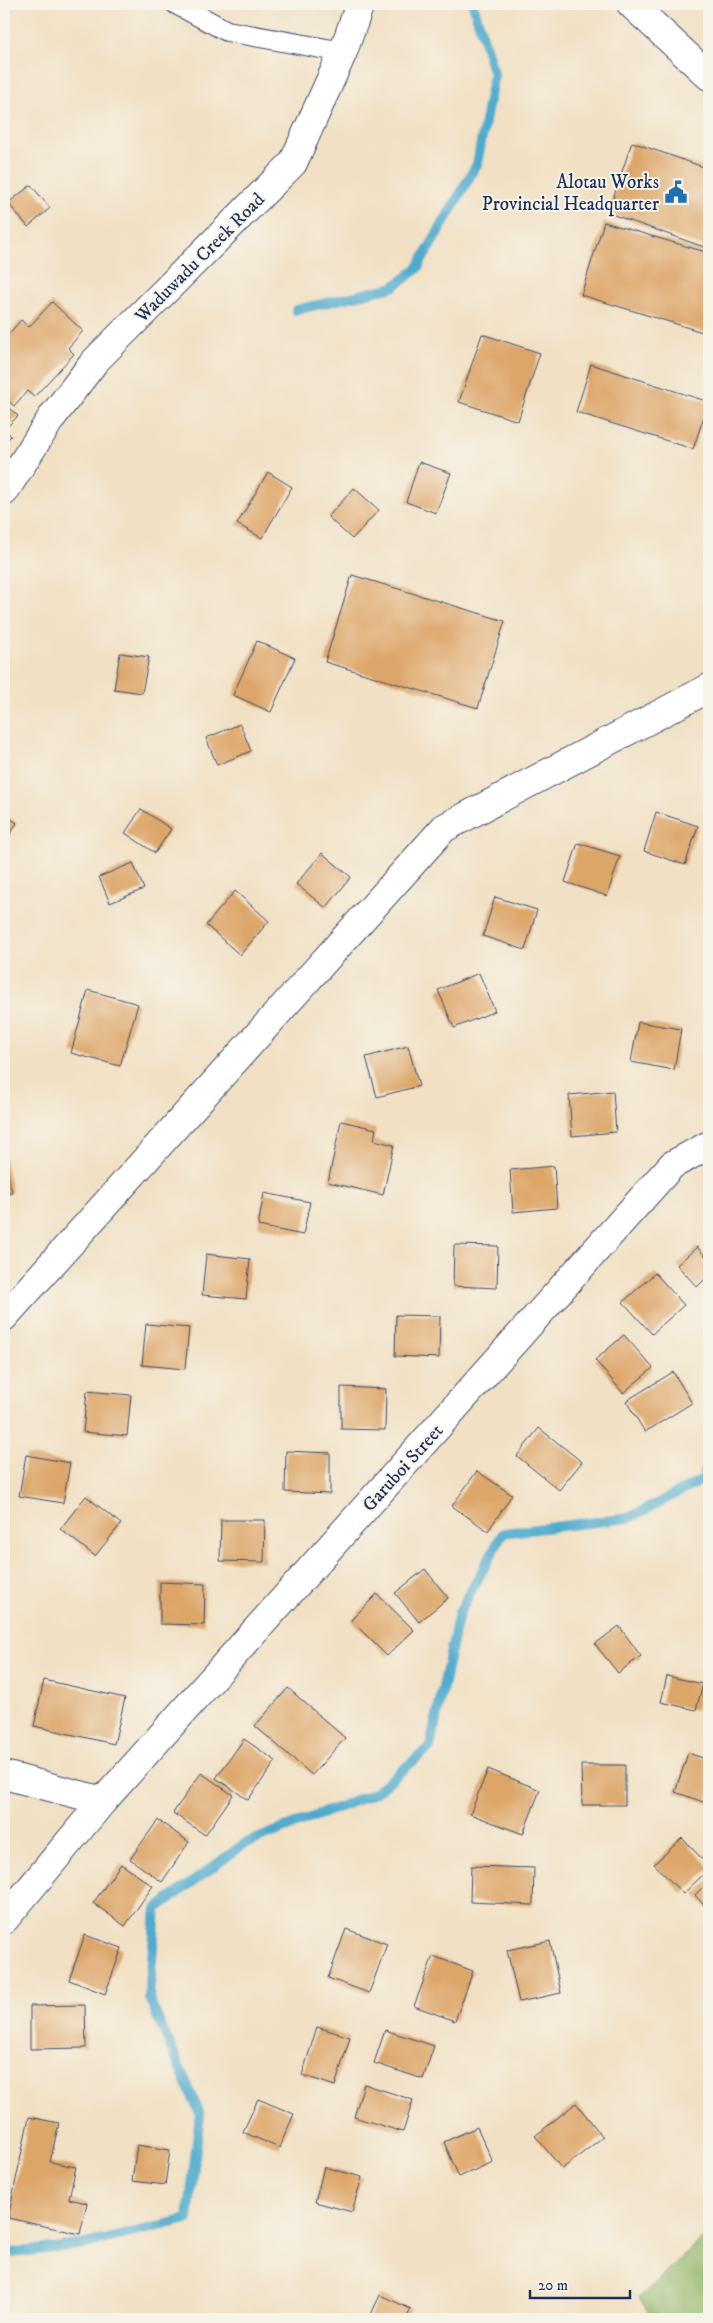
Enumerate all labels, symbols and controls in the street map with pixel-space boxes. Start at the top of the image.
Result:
place label: Alotau Works Provincial Headquarter [482,171,659,217]
public building icon: Alotau Works Provincial Headquarter [663,179,689,205]
street label: Waduwadu Creek Road [130,188,270,328]
street label: Garuboi Street [358,1420,448,1516]
scale bar [530,2268,630,2300]
text: 20 m [538,2276,568,2295]

